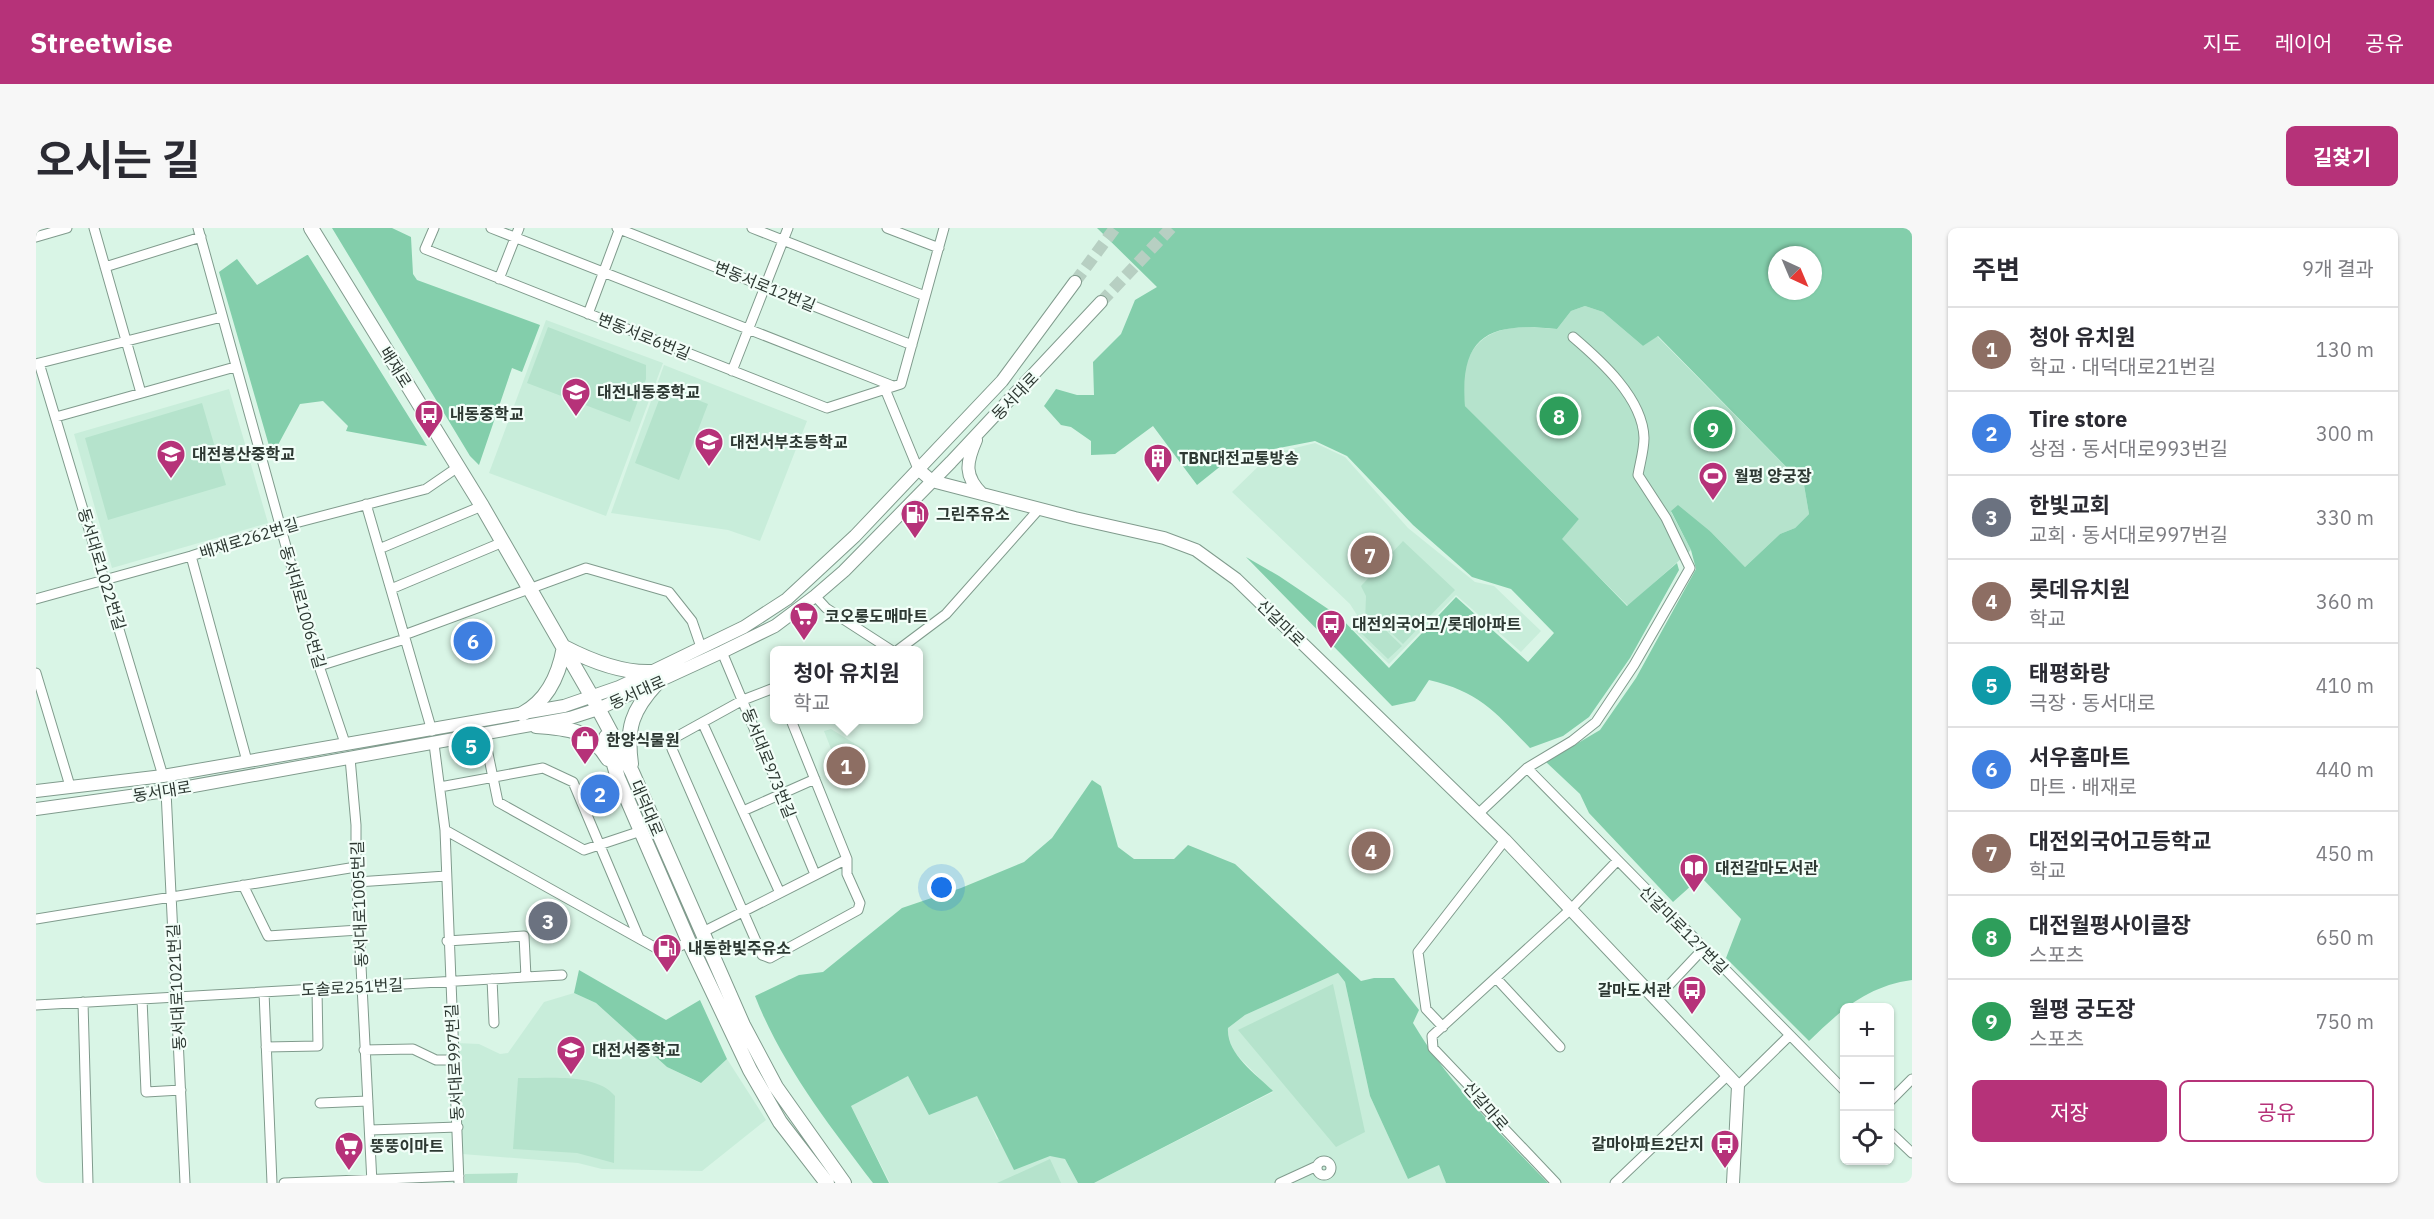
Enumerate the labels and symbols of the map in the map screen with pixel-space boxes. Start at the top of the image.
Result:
north arrow [1768,246,1822,300]
street label: 변동서로12번길 [711,257,819,315]
street label: 변동서로6번길 [595,308,693,364]
street label: 배재로 [376,343,416,391]
street label: 동서대로 [987,368,1043,424]
school or university icon: 대전내동중학교 [560,376,592,418]
place label: 대전내동중학교 [597,382,700,402]
pin: 8 [1540,394,1579,438]
bus stop icon: 내동중학교 [413,398,445,440]
place label: 내동중학교 [450,404,524,424]
pin: 9 [1694,406,1732,452]
school or university icon: 대전서부초등학교 [693,426,725,468]
place label: 대전서부초등학교 [730,432,848,452]
school or university icon: 대전봉산중학교 [155,438,187,480]
building icon: TBN대전교통방송 [1142,442,1174,484]
place label: 대전봉산중학교 [192,444,295,464]
place label: TBN대전교통방송 [1179,448,1299,468]
sports icon: 월평 양궁장 [1697,460,1729,502]
place label: 월평 양궁장 [1734,466,1812,486]
fuel station icon: 그린주유소 [899,498,931,540]
place label: 그린주유소 [936,504,1010,524]
street label: 동서대로1022번길 [74,505,130,633]
street label: 배재로262번길 [197,513,301,563]
pin: 7 [1350,532,1390,578]
street label: 동서대로1006번길 [276,543,330,671]
street label: 신갈마로 [1253,595,1309,651]
supermarket icon: 코오롱도매마트 [788,600,820,642]
place label: 코오롱도매마트 [825,606,928,626]
bus stop icon: 대전외국어고/롯데아파트 [1315,608,1347,650]
place label: 대전외국어고/롯데아파트 [1352,614,1522,634]
pin: 6 [454,618,492,664]
street label: 동서대로 [606,671,668,713]
street label: 동서대로973번길 [738,705,800,821]
pin: 5 [452,724,490,768]
shop icon: 한양식물원 [569,724,601,766]
place label: 한양식물원 [606,730,680,750]
pin: 1 [826,744,866,788]
pin: 2 [580,772,620,816]
street label: 동서대로 [131,776,193,805]
street label: 대덕대로 [626,777,668,839]
pin: 4 [1352,828,1390,874]
street label: 동서대로1005번길 [347,840,371,968]
library icon: 대전갈마도서관 [1678,852,1710,894]
place label: 대전갈마도서관 [1715,858,1818,878]
your location [927,873,956,902]
street label: 신갈마로127번길 [1636,882,1732,978]
pin: 3 [528,898,568,944]
street label: 동서대로1021번길 [163,923,189,1051]
fuel station icon: 내동한빛주유소 [651,932,683,974]
place label: 내동한빛주유소 [688,938,791,958]
street label: 도솔로251번길 [300,974,404,1000]
bus stop icon: 갈마도서관 [1676,974,1708,1016]
place label: 갈마도서관 [1597,980,1671,1000]
street label: 동서대로997번길 [441,1003,467,1121]
school or university icon: 대전서중학교 [555,1034,587,1076]
place label: 대전서중학교 [592,1040,681,1060]
street label: 신갈마로 [1459,1077,1513,1135]
bus stop icon: 갈마아파트2단지 [1709,1128,1741,1170]
supermarket icon: 뚱뚱이마트 [333,1130,365,1172]
place label: 갈마아파트2단지 [1591,1134,1704,1154]
place label: 뚱뚱이마트 [370,1136,444,1156]

